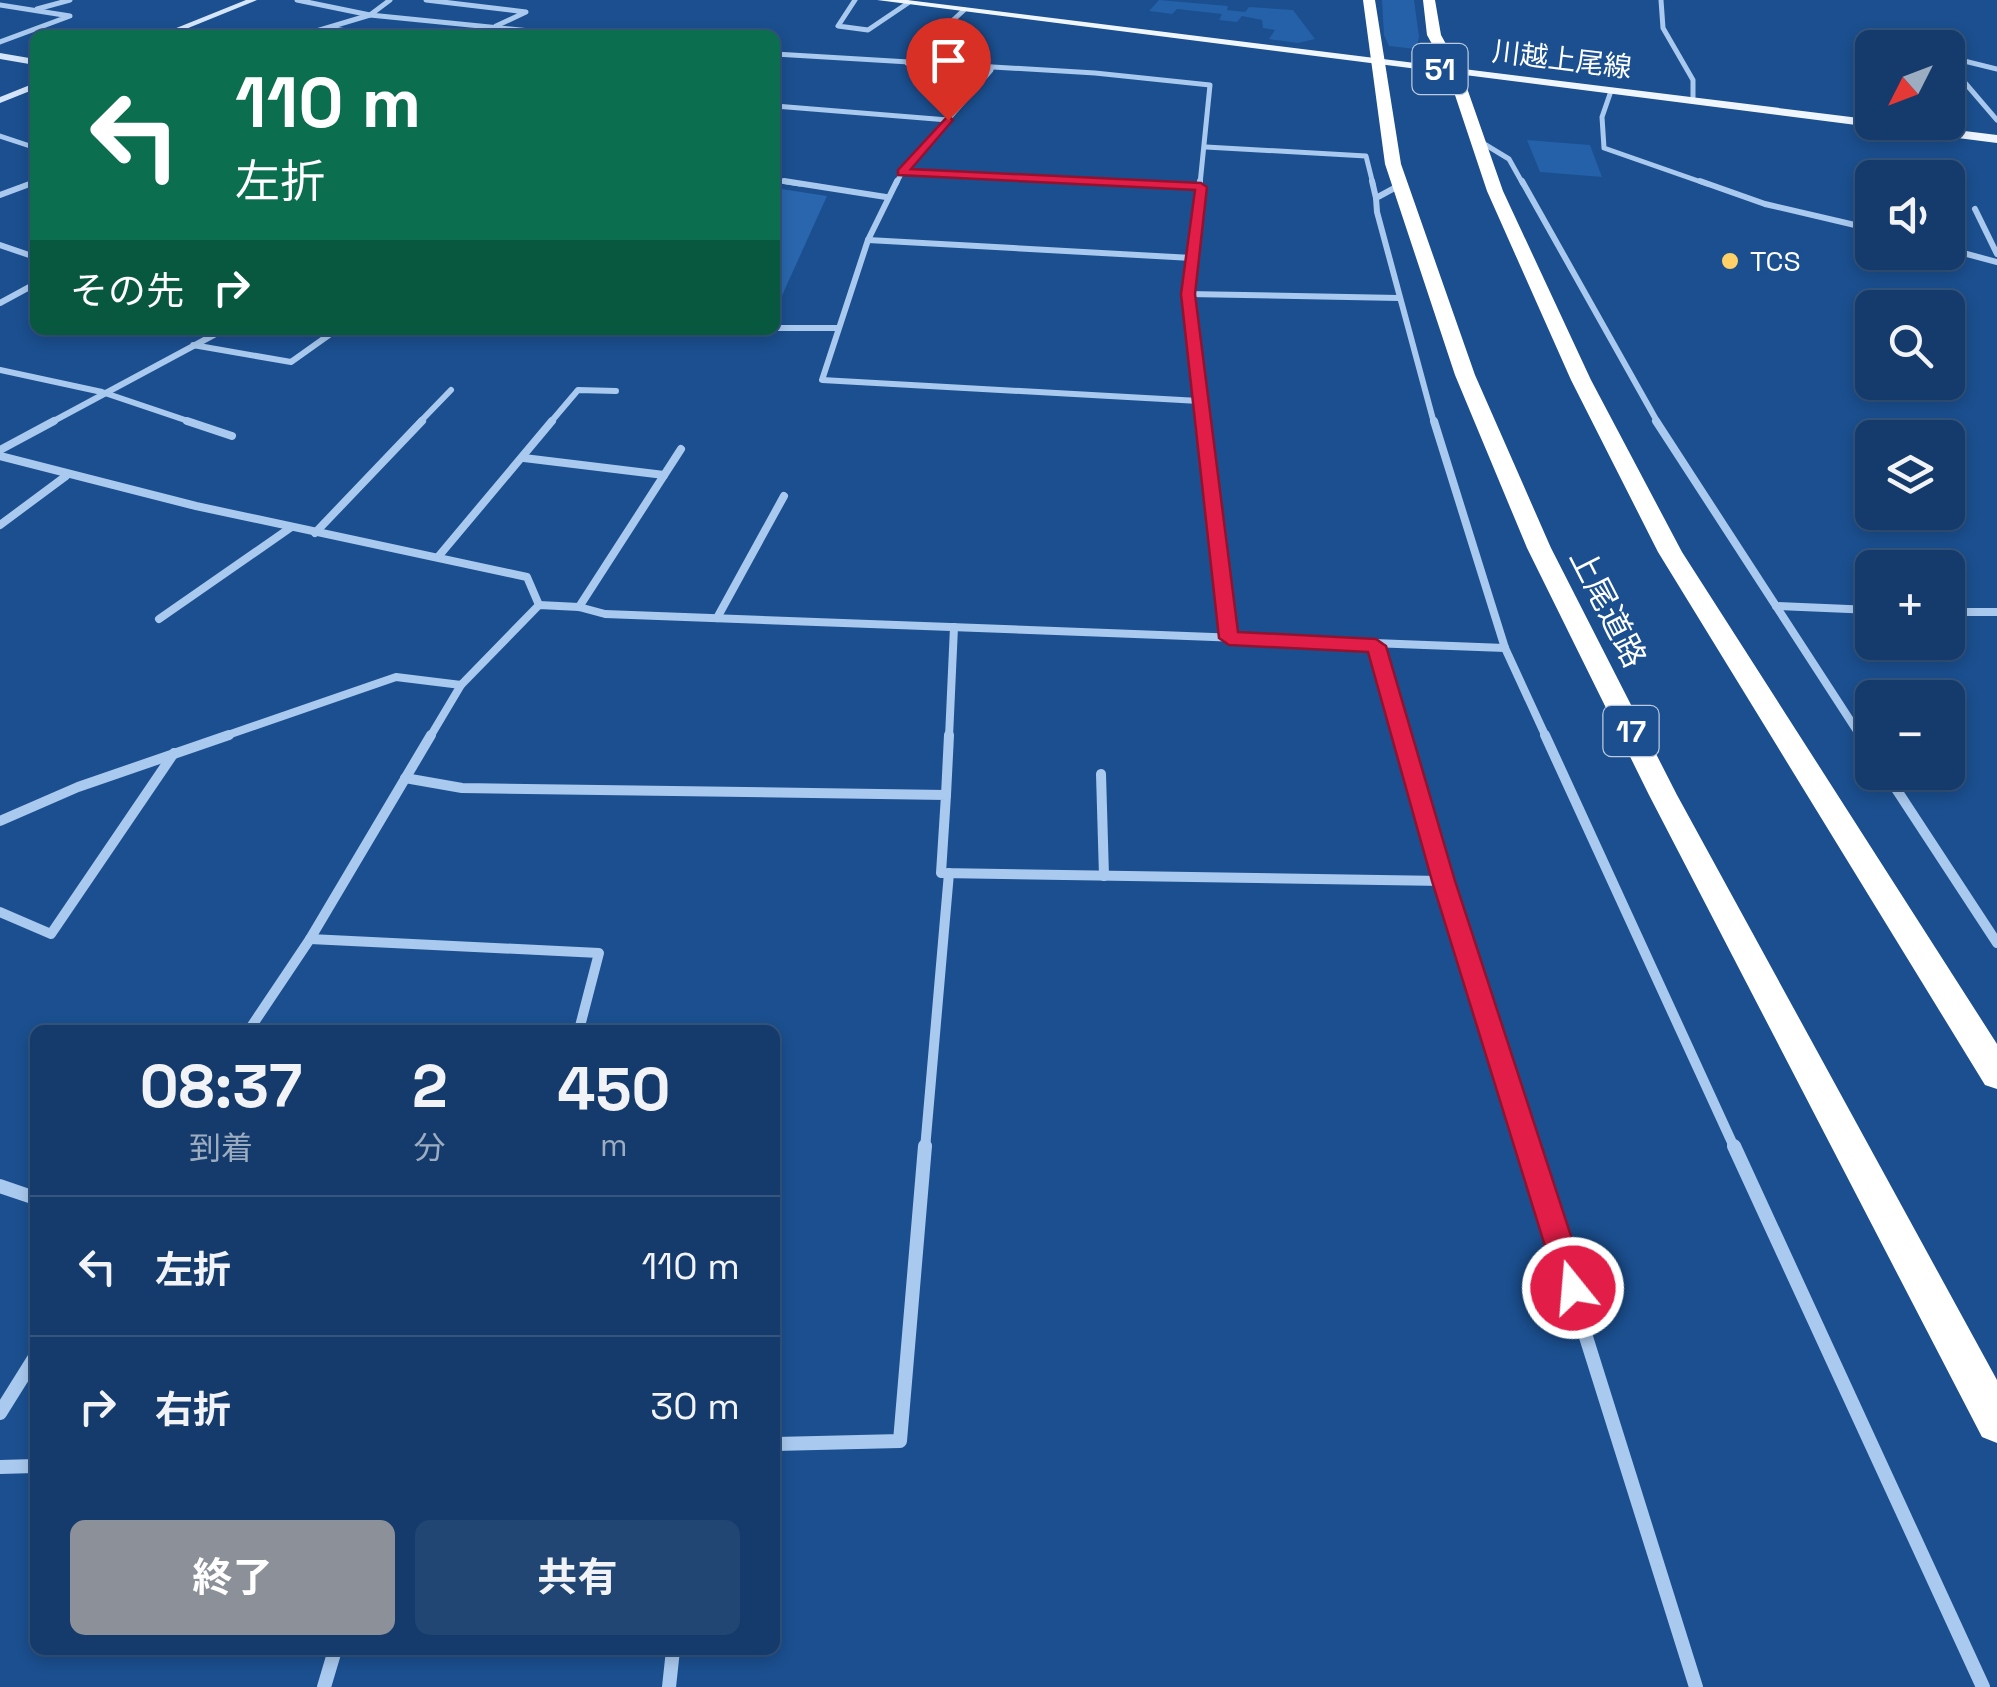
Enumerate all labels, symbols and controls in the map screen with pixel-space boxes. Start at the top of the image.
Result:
pin [906,18,991,121]
north arrow [1855,30,1965,140]
map controls [1855,30,1965,790]
icon: arrive [921,33,976,88]
street label: 川越上尾線 [1490,33,1634,85]
road number: 51 [1412,44,1468,94]
text: 110 m [235,58,421,147]
icon: left [70,70,200,200]
text: 左折 [235,153,325,210]
button: sound [1855,160,1965,270]
place label: TCS [1750,243,1801,279]
marker: TCS [1719,250,1741,272]
icon: right [204,260,259,315]
text: その先 [70,267,184,315]
button: search [1855,290,1965,400]
button: layers [1855,420,1965,530]
street label: 上尾道路 [1561,542,1655,674]
button: + [1855,550,1965,660]
button: − [1855,680,1965,790]
road number: 17 [1604,706,1658,756]
text: 08:37 [140,1048,302,1125]
text: 2 [412,1048,448,1125]
text: 450 [557,1051,670,1128]
text: m [600,1125,628,1165]
text: 到着 [189,1128,253,1168]
text: 分 [414,1128,446,1168]
position arrow [1521,1236,1625,1340]
icon: left [70,1239,125,1294]
text: 110 m [641,1242,740,1290]
text: 左折 [155,1246,231,1294]
icon: right [70,1379,125,1434]
text: 30 m [650,1382,740,1430]
text: 右折 [155,1386,231,1434]
button: 終了 [70,1520,395,1635]
button: 共有 [415,1520,740,1635]

